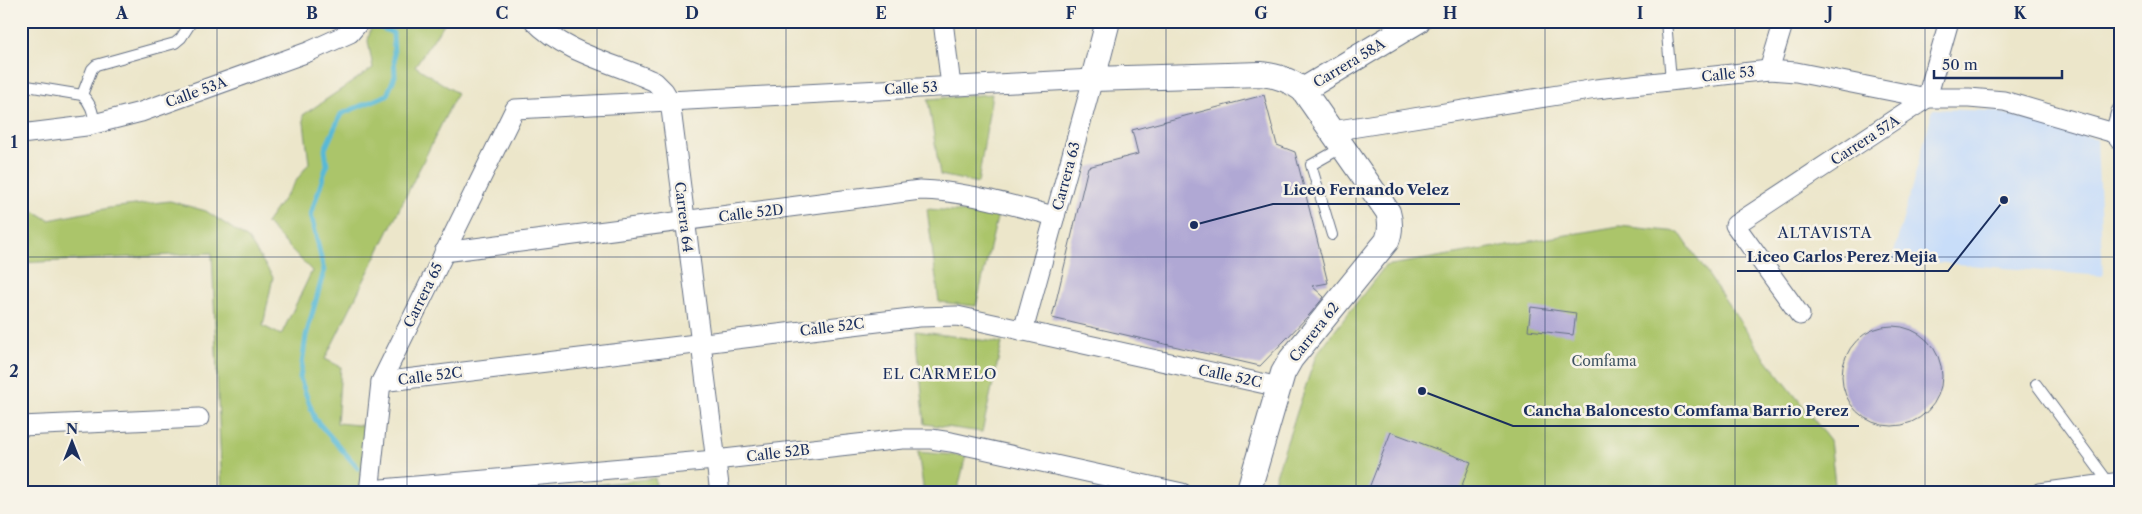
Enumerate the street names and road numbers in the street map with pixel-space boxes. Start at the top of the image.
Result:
street label: Carrera 58A [1310,34,1389,91]
street label: Calle 53 [1701,62,1755,86]
street label: Calle 53A [163,72,230,111]
street label: Calle 53 [884,78,938,98]
street label: Carrera 57A [1827,111,1903,169]
street label: Carrera 63 [1048,140,1084,212]
street label: Carrera 64 [671,181,697,253]
street label: Calle 52D [718,200,784,226]
street label: Carrera 65 [400,260,446,330]
street label: Carrera 62 [1285,299,1343,365]
street label: Calle 52C [799,314,865,340]
street label: Calle 52C [1197,360,1263,392]
street label: Calle 52C [397,363,463,389]
street label: Calle 52B [745,440,811,466]

